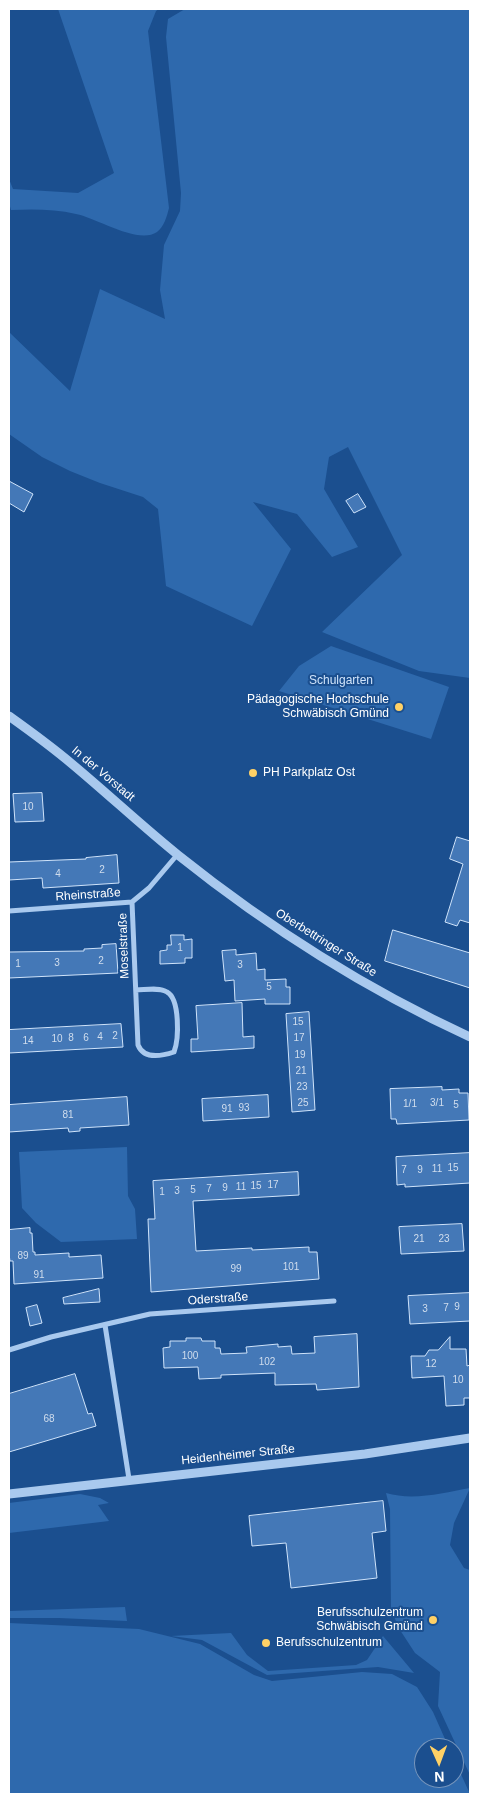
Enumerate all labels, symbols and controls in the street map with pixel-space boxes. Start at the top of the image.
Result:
park label: Schulgarten [309,674,373,688]
place label: Pädagogische Hochschule Schwäbisch Gmünd [247,693,389,721]
marker: Pädagogische Hochschule Schwäbisch Gmünd [393,701,405,713]
street label: In der Vorstadt [68,743,138,805]
place label: PH Parkplatz Ost [263,766,355,780]
marker: PH Parkplatz Ost [247,767,259,779]
house number: 10 [22,801,34,813]
house number: 2 [99,864,105,876]
house number: 4 [55,868,61,880]
street label: Rheinstraße [55,886,121,904]
street label: Oberbettringer Straße [273,906,379,980]
street label: Moselstraße [116,913,132,979]
house number: 1 [177,942,183,954]
house number: 2 [98,955,104,967]
house number: 3 [54,957,60,969]
house number: 1 [15,958,21,970]
house number: 3 [237,959,243,971]
house number: 5 [266,981,272,993]
house number: 15 [292,1016,304,1028]
house number: 2 [112,1030,118,1042]
house number: 4 [97,1031,103,1043]
house number: 8 [68,1032,74,1044]
house number: 6 [83,1032,89,1044]
house number: 17 [293,1032,305,1044]
house number: 10 [51,1033,63,1045]
house number: 14 [22,1035,34,1047]
house number: 19 [294,1049,306,1061]
house number: 21 [295,1065,307,1077]
house number: 23 [296,1081,308,1093]
house number: 25 [297,1097,309,1109]
house number: 3/1 [430,1097,444,1109]
house number: 1/1 [403,1098,417,1110]
house number: 5 [453,1099,459,1111]
house number: 93 [238,1102,250,1114]
house number: 91 [221,1103,233,1115]
house number: 81 [62,1109,74,1121]
house number: 15 [447,1162,459,1174]
house number: 11 [432,1163,442,1175]
house number: 7 [401,1164,407,1176]
house number: 9 [417,1164,423,1176]
house number: 17 [267,1179,279,1191]
house number: 15 [250,1180,262,1192]
house number: 11 [236,1181,246,1193]
house number: 9 [222,1182,228,1194]
house number: 7 [206,1183,212,1195]
house number: 5 [190,1184,196,1196]
house number: 3 [174,1185,180,1197]
house number: 1 [159,1186,165,1198]
house number: 21 [413,1233,425,1245]
house number: 23 [438,1233,450,1245]
house number: 89 [17,1250,29,1262]
house number: 101 [283,1261,299,1273]
house number: 99 [230,1263,242,1275]
house number: 91 [33,1269,45,1281]
street label: Oderstraße [187,1290,249,1308]
house number: 9 [454,1301,460,1313]
house number: 7 [443,1302,449,1314]
house number: 3 [422,1303,428,1315]
house number: 100 [182,1350,198,1362]
house number: 102 [259,1356,275,1368]
house number: 12 [425,1358,437,1370]
house number: 10 [452,1374,464,1386]
house number: 68 [43,1413,55,1425]
street label: Heidenheimer Straße [181,1442,295,1468]
place label: Berufsschulzentrum Schwäbisch Gmünd [316,1606,423,1634]
marker: Berufsschulzentrum Schwäbisch Gmünd [427,1614,439,1626]
place label: Berufsschulzentrum [276,1636,382,1650]
marker: Berufsschulzentrum [260,1637,272,1649]
north arrow [414,1738,464,1788]
text: N [434,1769,445,1785]

